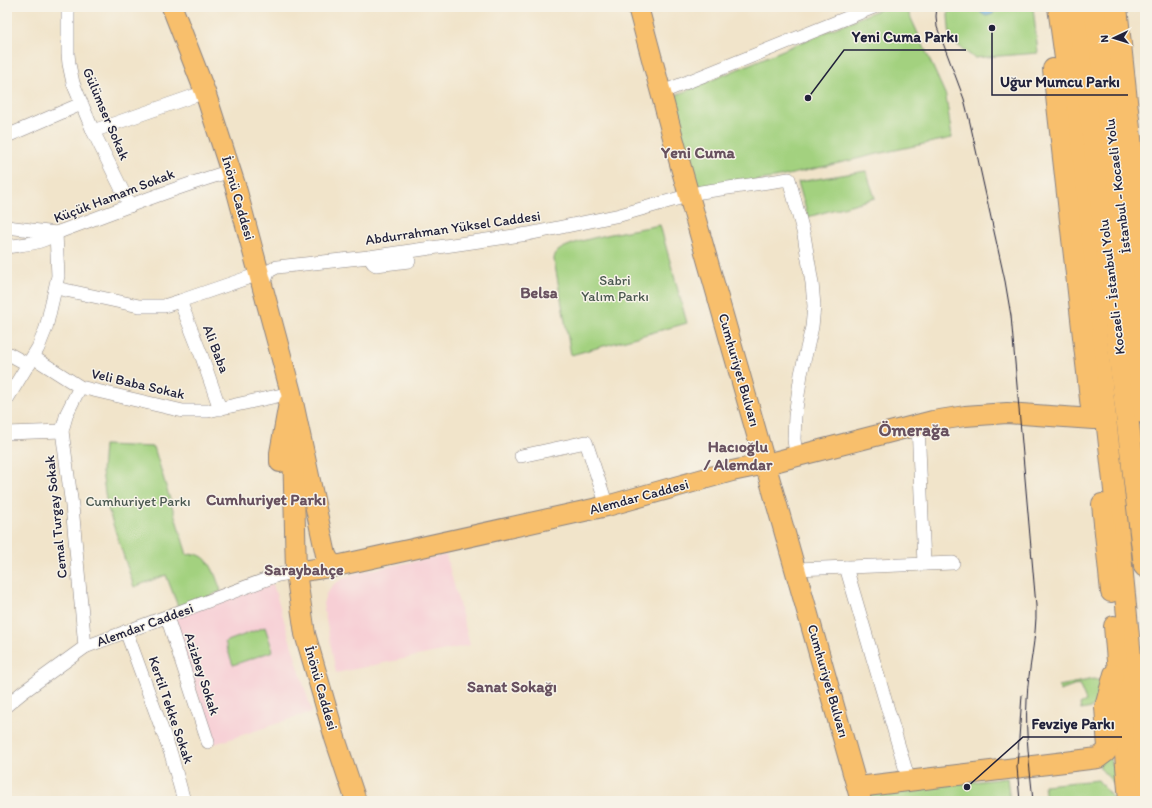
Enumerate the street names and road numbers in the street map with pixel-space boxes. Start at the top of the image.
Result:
street label: Gülümser Sokak [79,65,133,163]
street label: İstanbul - Kocaeli Yolu [1101,117,1135,254]
street label: İnönü Caddesi [218,154,258,242]
street label: Küçük Hamam Sokak [51,165,177,227]
street label: Abdurrahman Yüksel Caddesi [364,207,542,249]
street label: Kocaeli - İstanbul Yolu [1095,218,1129,356]
street label: Cumhuriyet Bulvarı [715,311,763,429]
street label: Ali Baba [199,323,233,376]
street label: Veli Baba Sokak [90,365,187,403]
street label: Cemal Turgay Sokak [41,454,71,579]
street label: Alemdar Caddesi [588,476,690,518]
street label: Alemdar Caddesi [94,600,196,650]
street label: Cumhuriyet Bulvarı [804,622,852,740]
street label: Azizbey Sokak [181,631,224,718]
street label: İnönü Caddesi [301,644,341,732]
street label: Kertil Tekke Sokak [145,654,198,767]

